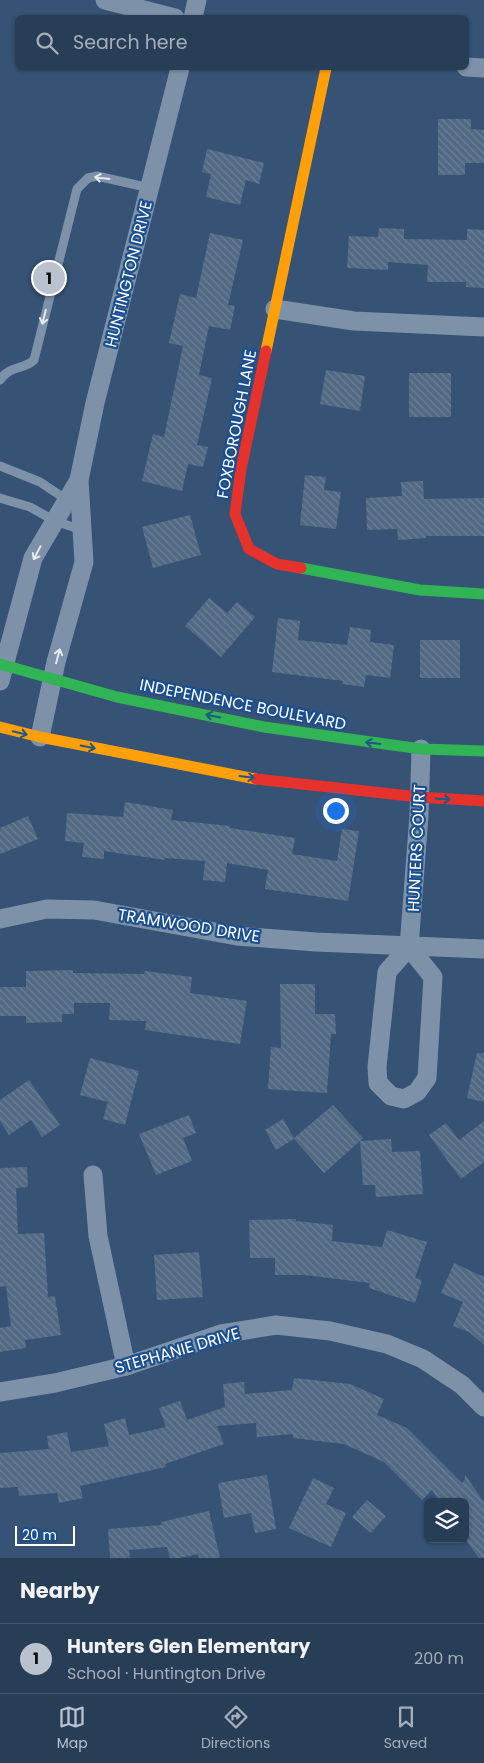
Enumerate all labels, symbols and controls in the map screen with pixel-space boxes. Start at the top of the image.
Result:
search box [15,15,469,70]
icon: search [33,29,61,57]
text: Search here [73,29,187,56]
one-way arrow [95,172,111,182]
street label: HUNTINGTON DRIVE [99,198,158,350]
pin: 1 [33,259,65,297]
one-way arrow [39,308,49,324]
street label: FOXBOROUGH LANE [211,348,262,500]
one-way arrow [32,545,41,560]
one-way arrow [54,648,64,664]
street label: INDEPENDENCE BOULEVARD [138,673,348,736]
one-way arrow [205,711,221,720]
one-way arrow [11,728,27,738]
one-way arrow [365,738,381,748]
one-way arrow [79,742,95,752]
one-way arrow [239,772,255,782]
street label: HUNTERS COURT [402,783,431,912]
one-way arrow [435,794,451,803]
your location [323,798,349,824]
street label: TRAMWOOD DRIVE [116,903,261,948]
street label: STEPHANIE DRIVE [112,1322,242,1379]
map controls [424,1498,469,1543]
button: layers [424,1498,469,1543]
scale bar [15,1523,75,1546]
text: 20 m [22,1525,57,1545]
text: Nearby [20,1576,100,1605]
text: Hunters Glen Elementary [67,1633,310,1660]
text: 1 [33,1647,39,1670]
text: 200 m [414,1647,464,1670]
text: School · Huntington Drive [67,1662,266,1685]
tab: Map [57,1703,88,1754]
tab: Directions [201,1703,270,1754]
tab: Saved [384,1703,427,1754]

